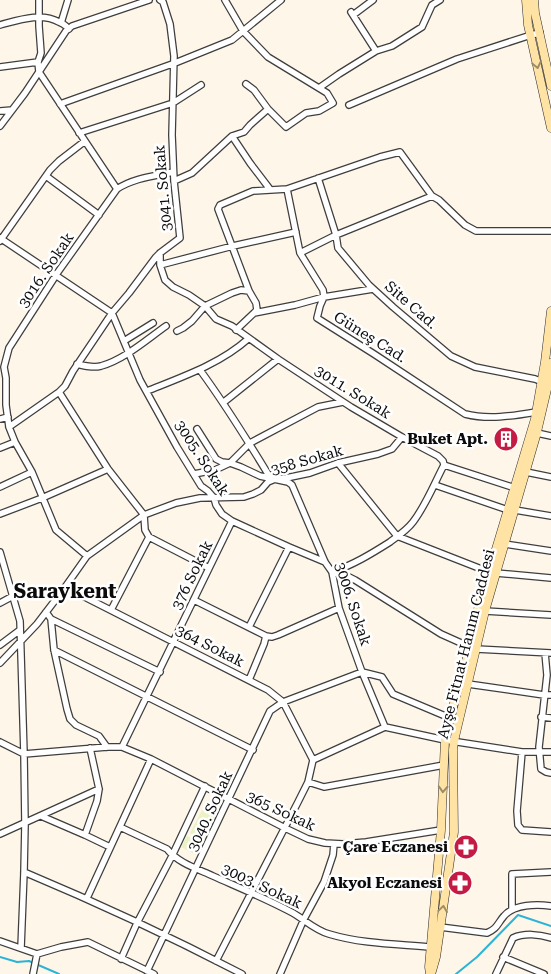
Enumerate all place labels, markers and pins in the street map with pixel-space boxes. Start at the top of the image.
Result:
building icon: Buket Apt. [493,426,519,452]
place label: Buket Apt. [407,430,488,448]
pharmacy icon: Çare Eczanesi [453,834,479,860]
place label: Çare Eczanesi [343,838,448,856]
pharmacy icon: Akyol Eczanesi [447,870,473,896]
place label: Akyol Eczanesi [327,874,442,892]

